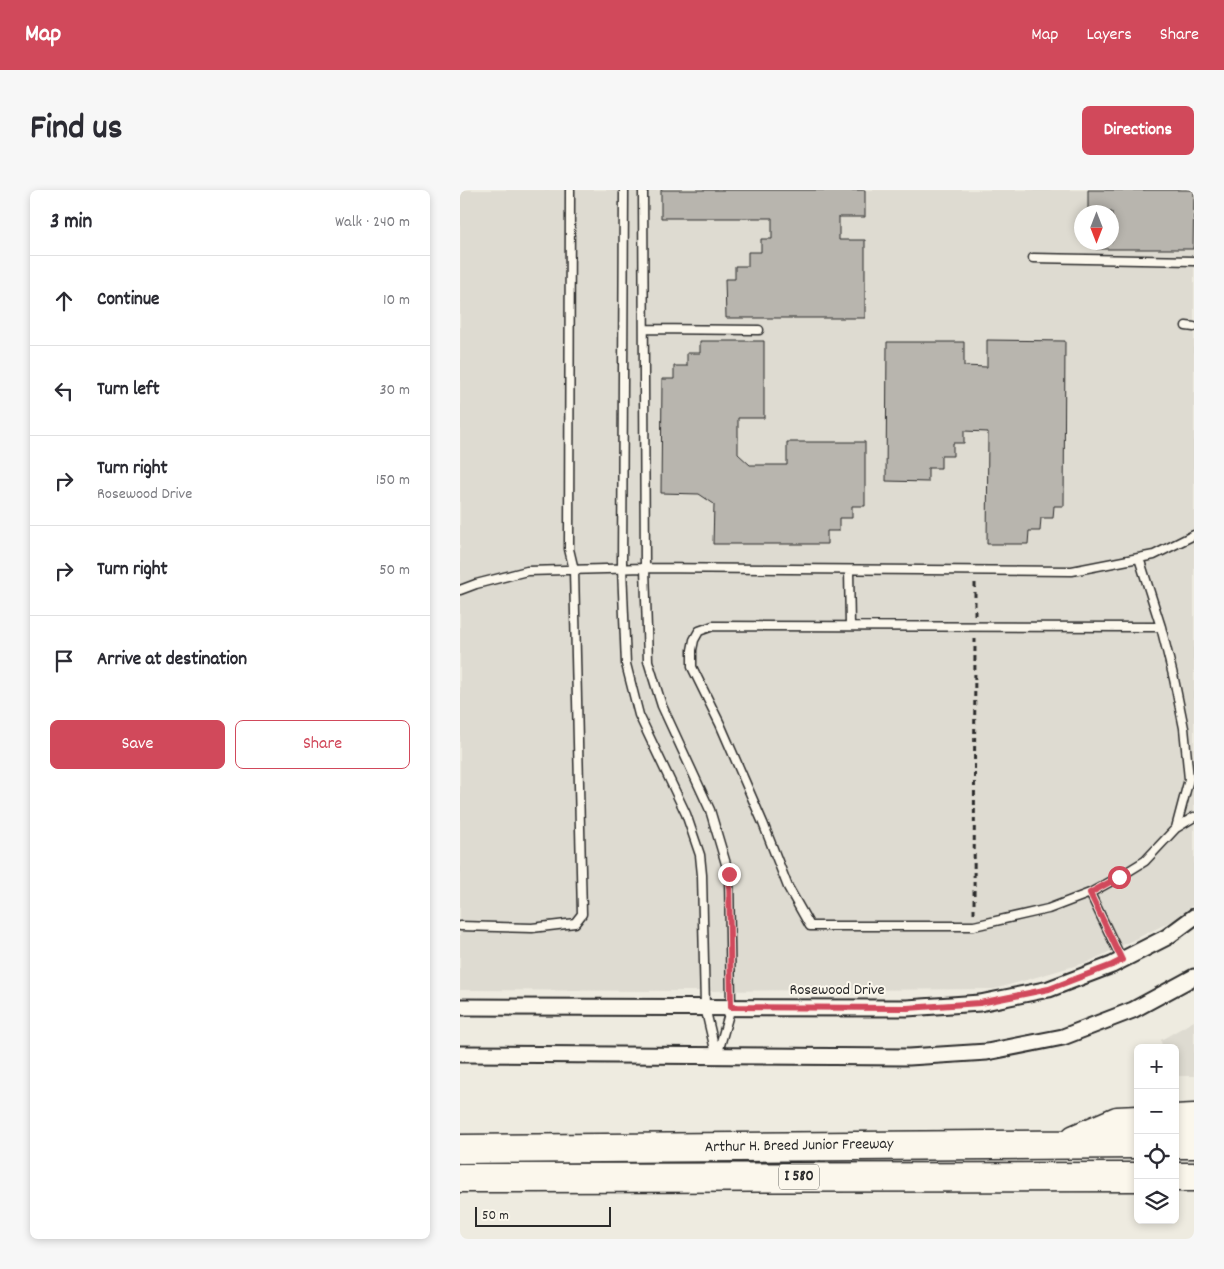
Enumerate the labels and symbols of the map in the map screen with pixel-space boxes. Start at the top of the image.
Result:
north arrow [1074,205,1119,250]
route end [718,863,741,886]
route start [1108,866,1131,889]
street label: Rosewood Drive [789,979,885,1002]
street label: Arthur H. Breed Junior Freeway [704,1133,894,1159]
road number: I 580 [779,1164,819,1190]
scale bar [475,1204,611,1227]

